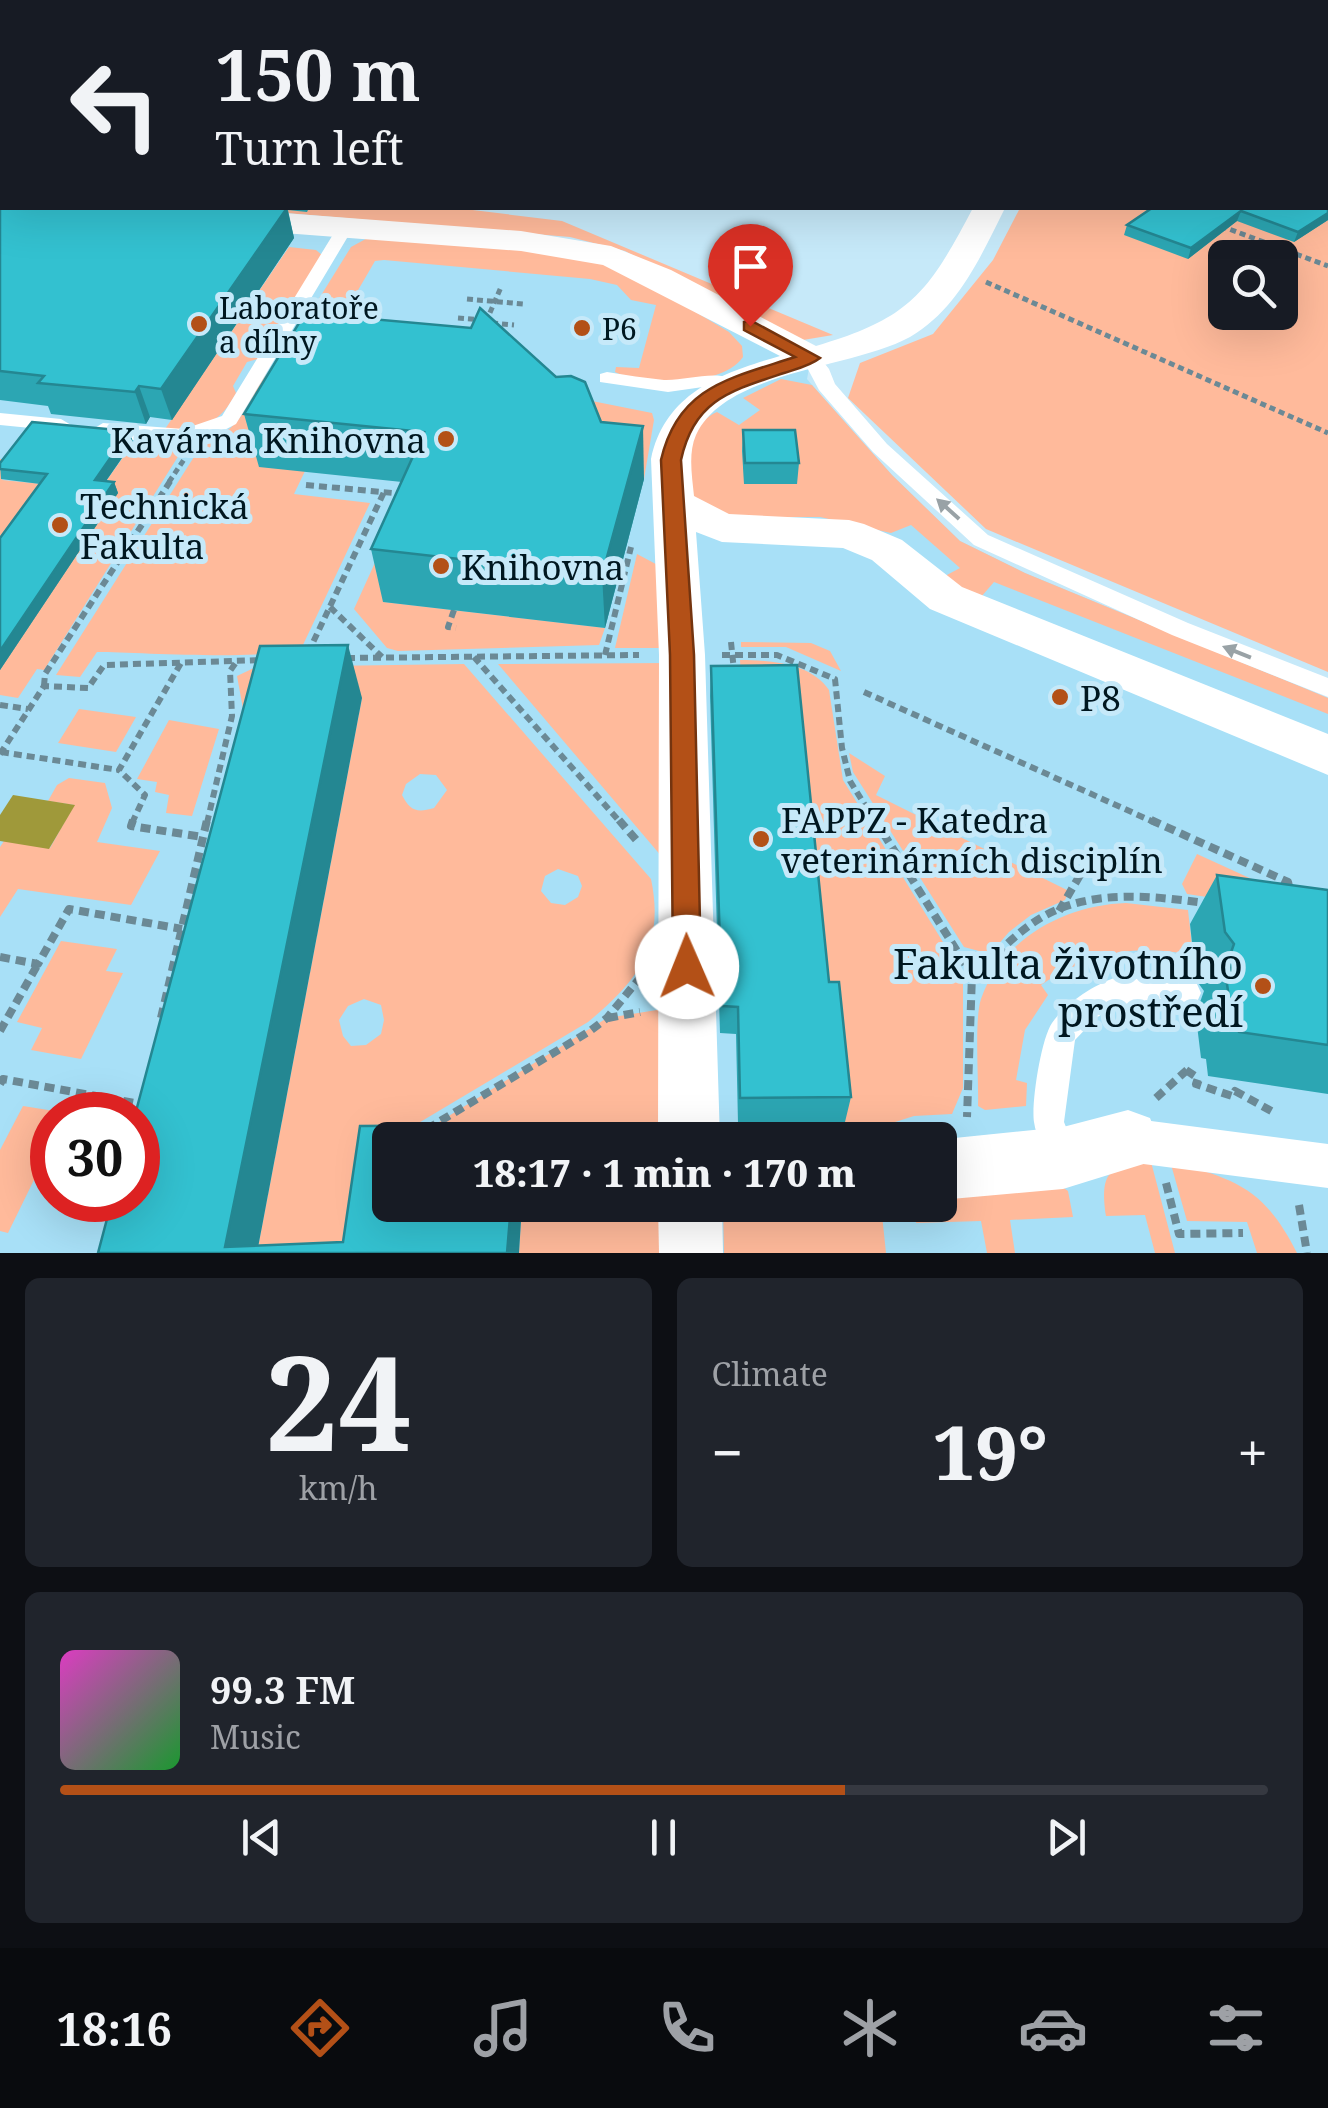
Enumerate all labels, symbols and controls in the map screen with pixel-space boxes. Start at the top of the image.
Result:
text: 150 m [215,26,421,122]
icon: left [50,40,180,170]
text: Turn left [215,117,404,178]
pin [708,224,793,327]
icon: arrive [723,239,778,294]
map controls [1208,240,1298,330]
button: search [1208,240,1298,330]
place label: Laboratoře a dílny [219,287,379,362]
place label: P6 [602,308,637,349]
marker: Laboratoře a dílny [188,313,210,335]
marker: P6 [571,317,593,339]
place label: Kavárna Knihovna [111,416,426,463]
marker: Kavárna Knihovna [435,428,457,450]
place label: Technická Fakulta [80,482,249,569]
one-way arrow [936,499,961,521]
marker: Technická Fakulta [49,514,71,536]
place label: Knihovna [461,543,624,590]
marker: Knihovna [430,555,452,577]
one-way arrow [1222,644,1252,659]
place label: P8 [1080,674,1121,721]
marker: P8 [1049,686,1071,708]
place label: FAPPZ - Katedra veterinárních disciplín [781,796,1163,883]
marker: FAPPZ - Katedra veterinárních disciplín [750,828,772,850]
position arrow [635,915,739,1019]
place label: Fakulta životního prostředí [893,934,1244,1039]
marker: Fakulta životního prostředí [1252,975,1274,997]
speed limit sign: 30 [30,1092,160,1222]
text: 18:17 · 1 min · 170 m [473,1146,856,1198]
text: 24 [265,1312,412,1489]
text: Climate [712,1352,828,1395]
text: 19° [933,1400,1048,1502]
text: − [712,1414,743,1489]
text: + [1237,1414,1268,1489]
text: km/h [299,1466,378,1509]
text: 99.3 FM [210,1663,355,1715]
text: Music [210,1715,301,1758]
icon: previous [234,1810,289,1865]
icon: pause [636,1810,691,1865]
icon: next [1039,1810,1094,1865]
icon: directions [285,1993,355,2063]
icon: music [468,1993,538,2063]
icon: phone [652,1993,722,2063]
icon: climate [835,1993,905,2063]
icon: car [1018,1993,1088,2063]
icon: filters [1201,1993,1271,2063]
text: 18:16 [57,1998,172,2059]

